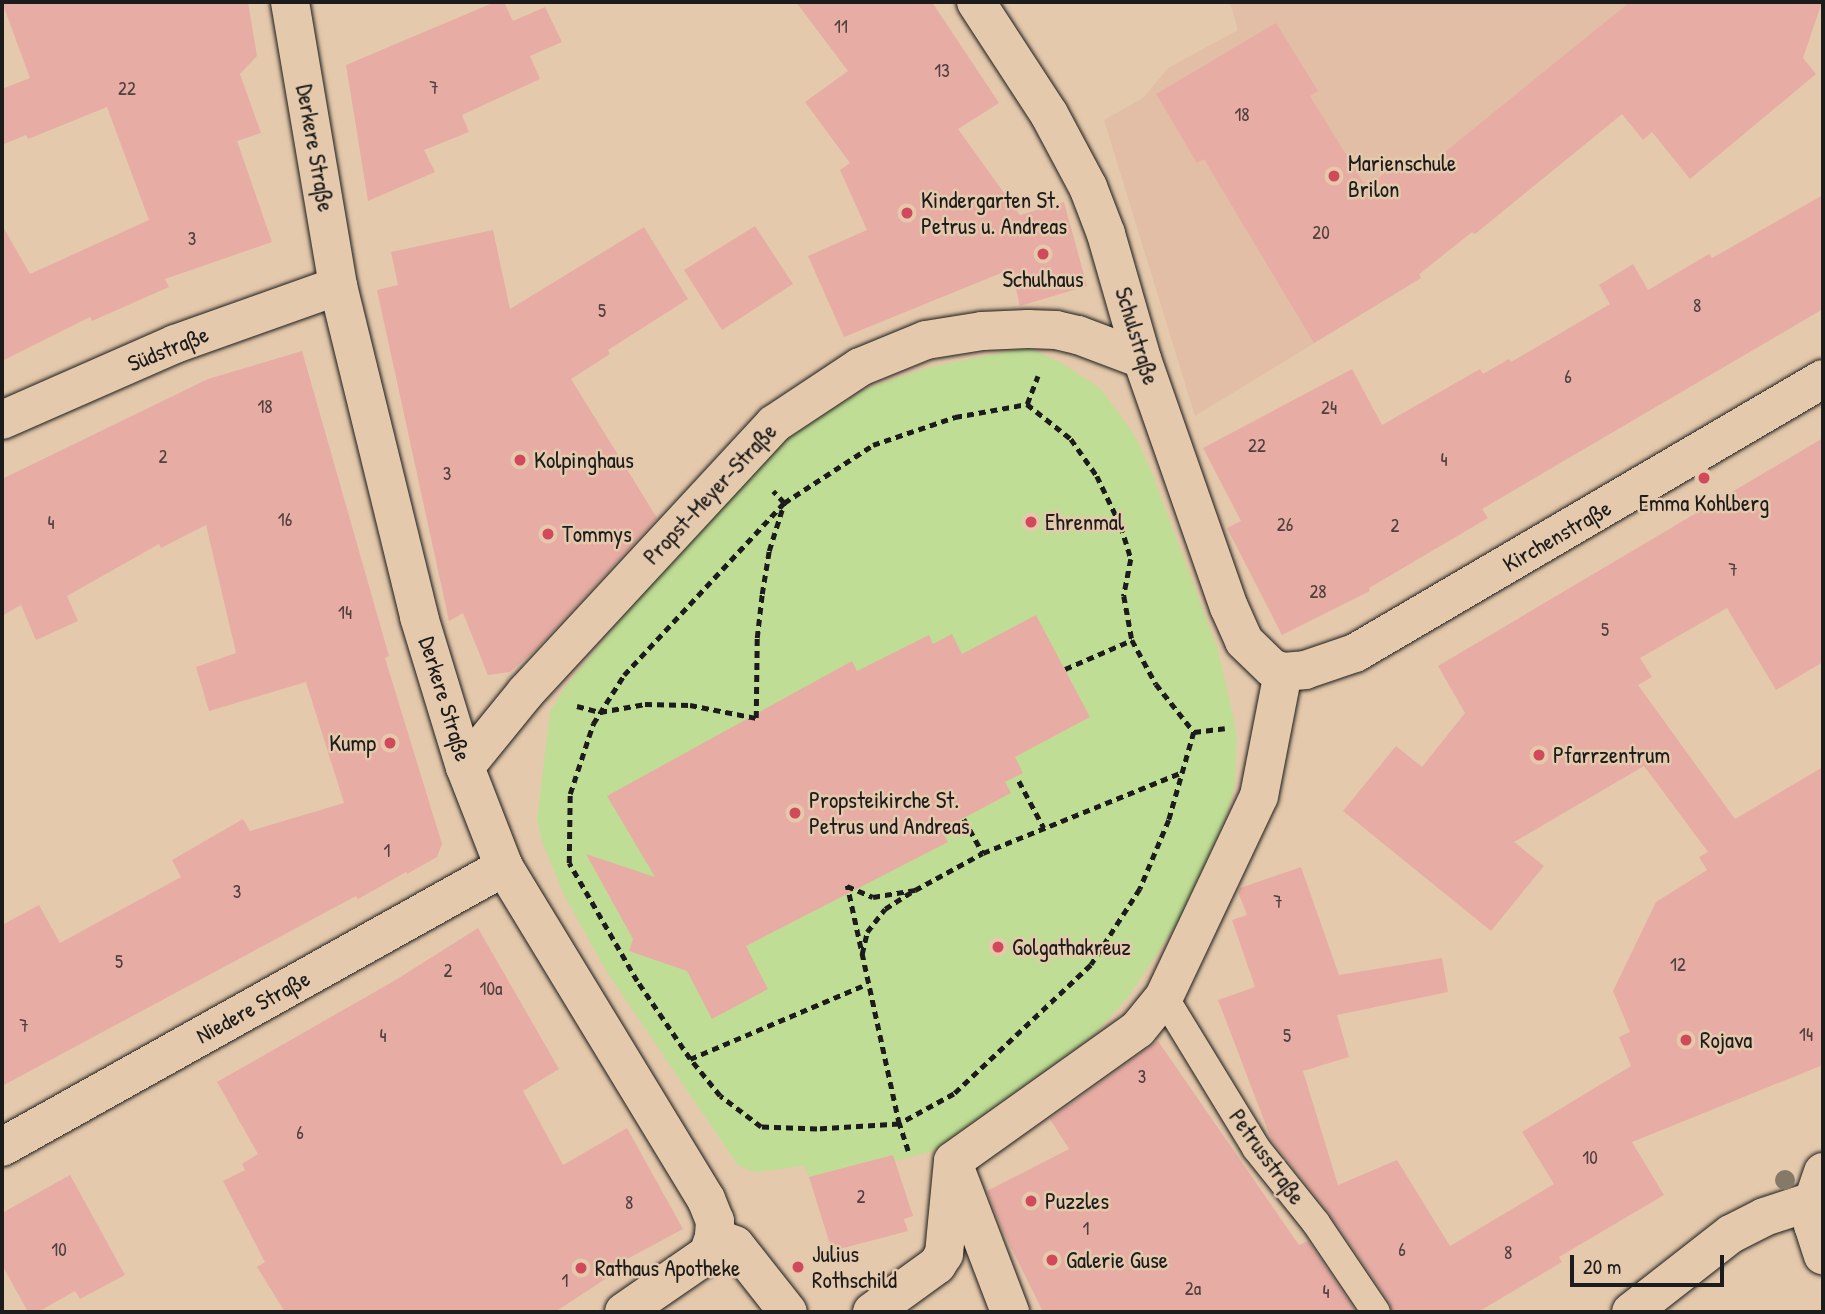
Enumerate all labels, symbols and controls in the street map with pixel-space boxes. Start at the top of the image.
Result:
house number: 11 [834,16,848,38]
house number: 13 [934,60,950,82]
house number: 7 [429,77,439,99]
house number: 22 [118,78,136,100]
street label: Derkere Straße [290,82,340,214]
house number: 18 [1234,104,1250,126]
place label: Marienschule Brilon [1348,149,1456,203]
marker: Marienschule Brilon [1326,168,1342,184]
place label: Kindergarten St. Petrus u. Andreas [921,186,1067,240]
marker: Kindergarten St. Petrus u. Andreas [899,205,915,221]
house number: 20 [1312,222,1330,244]
house number: 3 [188,228,196,250]
marker: Schulhaus [1035,246,1051,262]
place label: Schulhaus [1002,265,1084,293]
street label: Schulstraße [1109,284,1165,388]
house number: 8 [1693,295,1701,317]
house number: 5 [598,300,606,322]
street label: Südstraße [124,320,212,378]
house number: 6 [1564,366,1572,388]
house number: 18 [257,396,273,418]
house number: 24 [1321,397,1337,419]
street label: Propst-Meyer-Straße [638,418,782,570]
house number: 22 [1248,435,1266,457]
house number: 2 [159,446,167,468]
place label: Kolpinghaus [534,446,634,474]
house number: 4 [1440,449,1448,471]
marker: Kolpinghaus [512,452,528,468]
house number: 3 [443,463,451,485]
marker: Emma Kohlberg [1696,470,1712,486]
place label: Emma Kohlberg [1639,489,1769,517]
street label: Kirchenstraße [1498,494,1616,578]
place label: Ehrenmal [1045,508,1124,536]
house number: 16 [278,509,292,531]
house number: 4 [47,512,55,534]
marker: Ehrenmal [1023,514,1039,530]
house number: 26 [1277,514,1293,536]
house number: 2 [1391,515,1399,537]
place label: Tommys [562,520,632,548]
marker: Tommys [540,526,556,542]
house number: 7 [1728,559,1738,581]
house number: 28 [1309,581,1327,603]
house number: 14 [338,602,352,624]
house number: 5 [1601,619,1609,641]
street label: Derkere Straße [413,633,477,765]
place label: Kump [329,729,376,757]
marker: Kump [382,735,398,751]
place label: Pfarrzentrum [1553,741,1670,769]
marker: Pfarrzentrum [1531,747,1547,763]
place label: Propsteikirche St. Petrus und Andreas [809,786,970,840]
marker: Propsteikirche St. Petrus und Andreas [787,805,803,821]
house number: 1 [384,840,390,862]
house number: 3 [233,881,241,903]
house number: 7 [1273,891,1283,913]
place label: Golgathakreuz [1012,933,1131,961]
marker: Golgathakreuz [990,939,1006,955]
house number: 5 [115,951,123,973]
house number: 12 [1670,954,1686,976]
house number: 2 [444,960,452,982]
street label: Niedere Straße [191,964,315,1050]
house number: 10a [480,978,502,1000]
house number: 7 [19,1015,29,1037]
house number: 14 [1799,1024,1813,1046]
house number: 4 [379,1025,387,1047]
house number: 5 [1283,1025,1291,1047]
place label: Rojava [1700,1026,1752,1054]
marker: Rojava [1678,1032,1694,1048]
house number: 3 [1138,1066,1146,1088]
street label: Petrusstraße [1223,1104,1311,1210]
house number: 6 [296,1122,304,1144]
house number: 10 [1582,1147,1598,1169]
house number: 2 [857,1186,865,1208]
place label: Puzzles [1045,1187,1109,1215]
house number: 8 [625,1192,633,1214]
marker: Puzzles [1023,1193,1039,1209]
house number: 1 [1083,1218,1089,1240]
house number: 10 [51,1239,67,1261]
house number: 6 [1398,1239,1406,1261]
place label: Julius Rothschild [812,1240,897,1294]
scale bar [1573,1240,1727,1284]
house number: 8 [1504,1242,1512,1264]
place label: Galerie Guse [1066,1246,1168,1274]
marker: Galerie Guse [1044,1252,1060,1268]
text: 20 m [1583,1252,1621,1281]
place label: Rathaus Apotheke [595,1254,740,1282]
marker: Julius Rothschild [790,1259,806,1275]
marker: Rathaus Apotheke [573,1260,589,1276]
house number: 1 [562,1270,568,1292]
house number: 2a [1185,1278,1201,1300]
house number: 4 [1322,1281,1330,1303]

